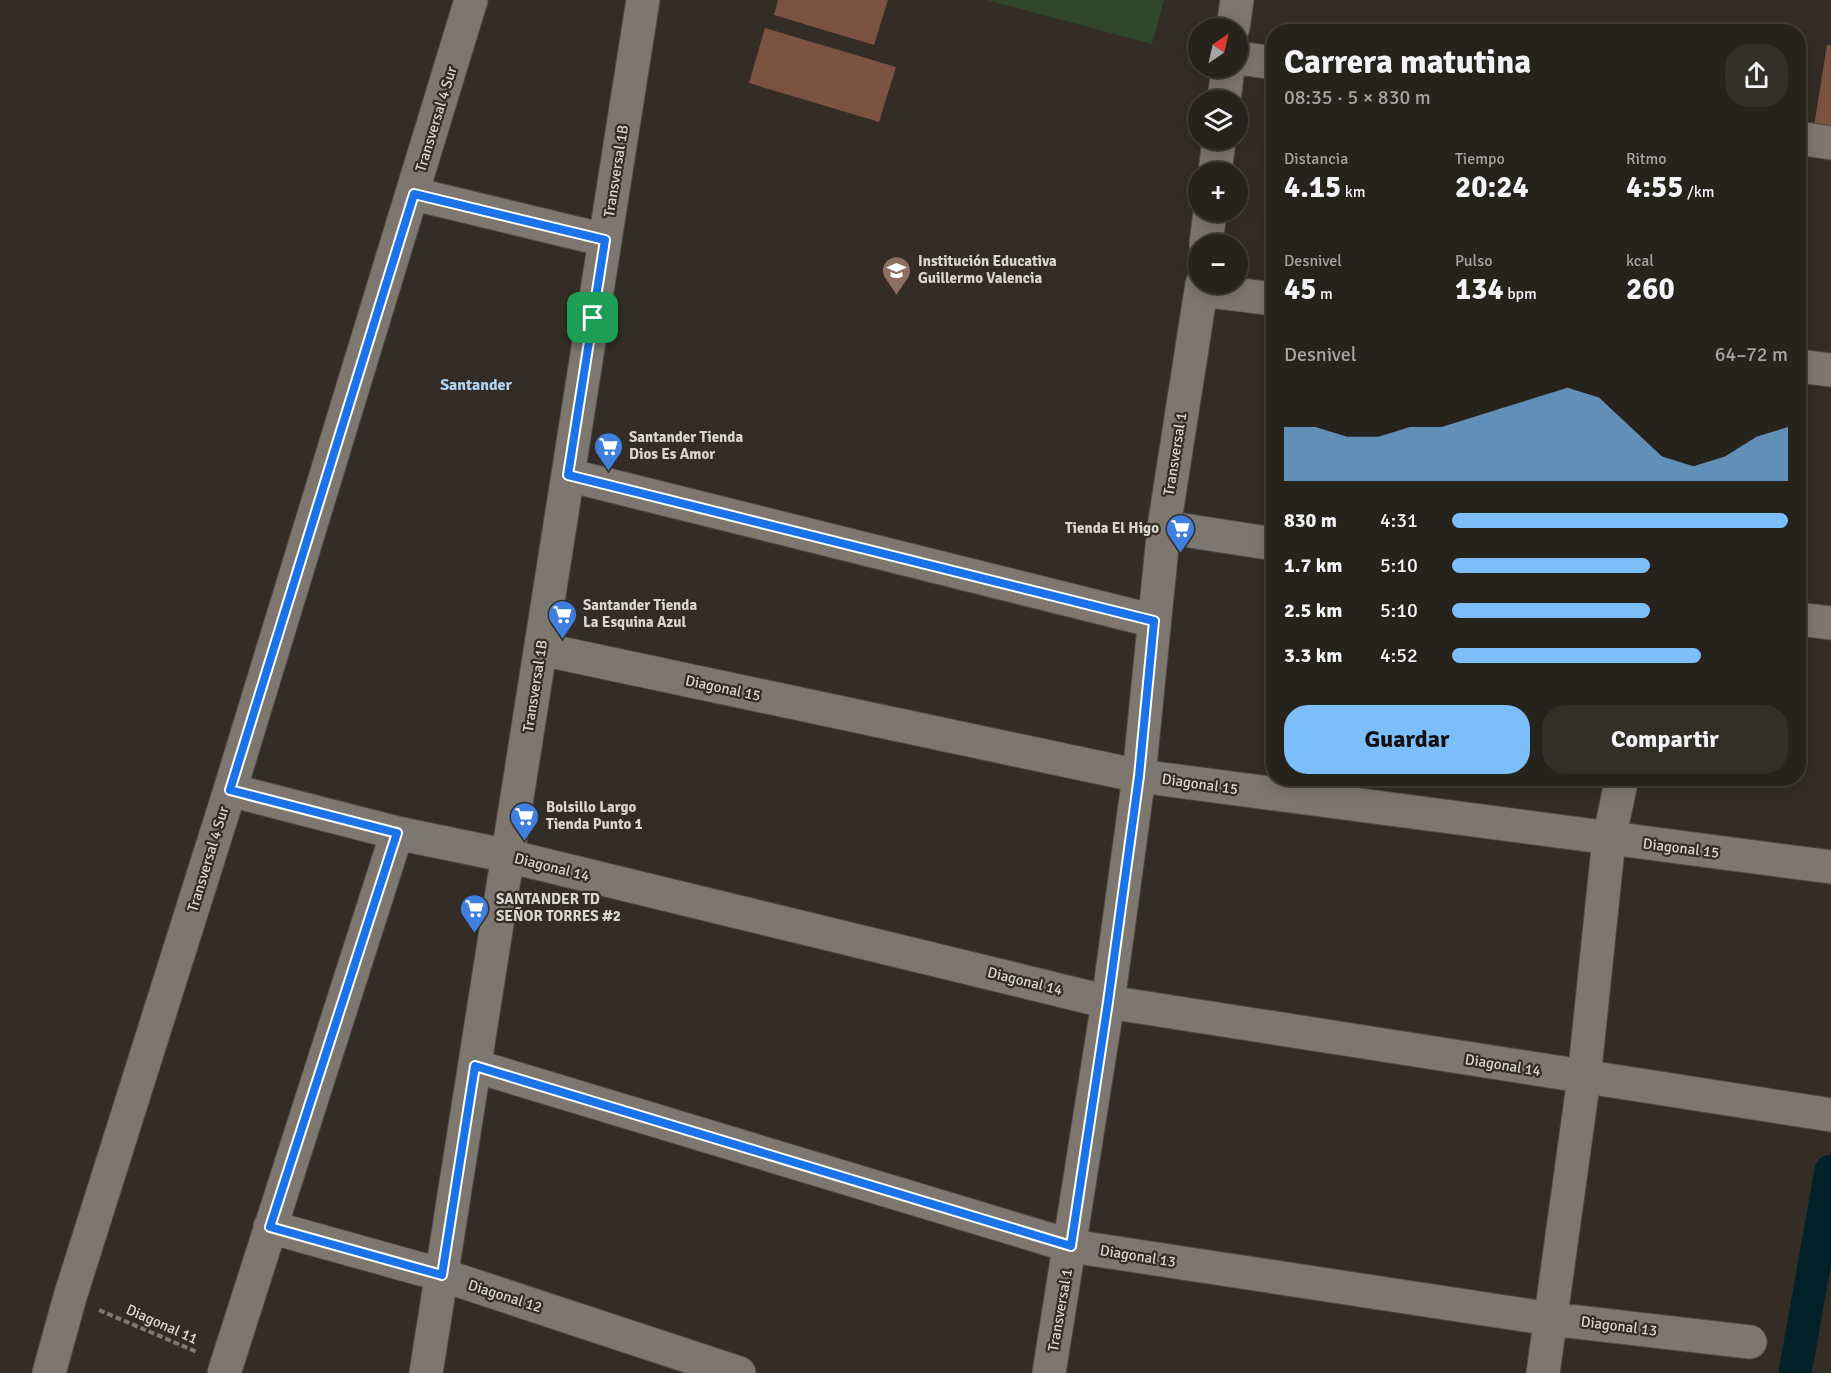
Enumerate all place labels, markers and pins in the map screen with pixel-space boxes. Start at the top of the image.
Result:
place label: Institución Educativa Guillermo Valencia [918,252,1057,287]
school or university icon: Institución Educativa Guillermo Valencia [881,254,913,296]
pin [567,292,618,343]
place label: Santander Tienda Dios Es Amor [629,428,743,463]
supermarket icon: Santander Tienda Dios Es Amor [592,430,624,472]
supermarket icon: Tienda El Higo [1164,512,1196,554]
place label: Tienda El Higo [1065,519,1159,537]
place label: Santander Tienda La Esquina Azul [583,596,697,631]
supermarket icon: Santander Tienda La Esquina Azul [546,598,578,640]
place label: Bolsillo Largo Tienda Punto 1 [546,798,643,833]
supermarket icon: Bolsillo Largo Tienda Punto 1 [509,800,541,842]
place label: SANTANDER TD SEÑOR TORRES #2 [496,890,621,925]
supermarket icon: SANTANDER TD SEÑOR TORRES #2 [459,892,491,934]

